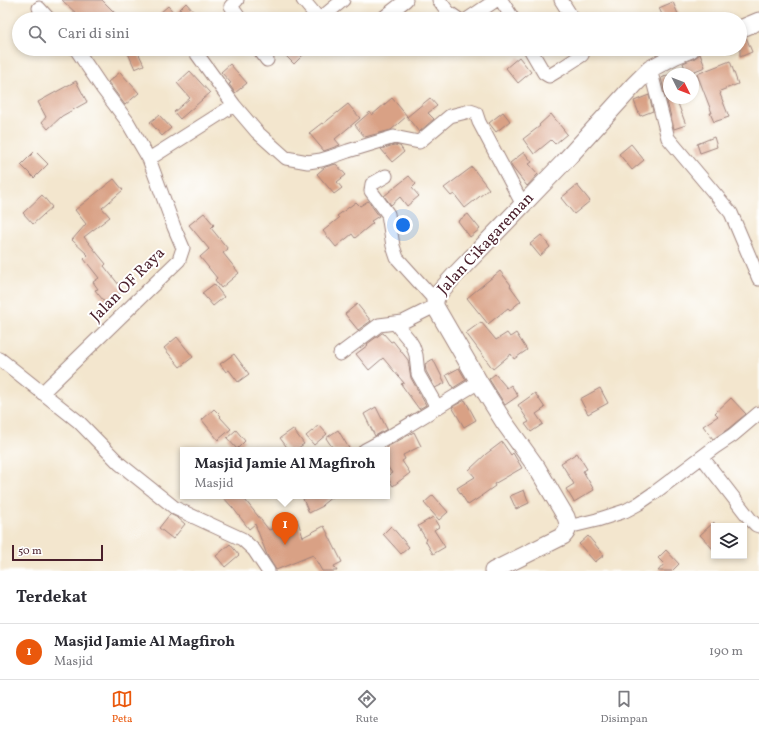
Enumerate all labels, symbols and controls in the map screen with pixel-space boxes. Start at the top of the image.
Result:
search box [12,12,747,56]
icon: search [26,23,48,45]
text: Cari di sini [58,24,129,45]
north arrow [663,68,699,104]
street label: Jalan Cikagareman [433,188,539,300]
your location [393,215,413,235]
street label: Jalan OF Raya [86,243,170,327]
popup [180,447,390,499]
text: Masjid Jamie Al Magfiroh [194,454,376,475]
text: Masjid [194,475,234,493]
pin: 1 [272,512,298,545]
map controls [711,523,747,559]
button: layers [711,523,747,559]
scale bar [12,543,103,562]
text: 50 m [18,544,42,559]
text: Terdekat [16,586,87,609]
text: Masjid Jamie Al Magfiroh [54,632,235,653]
text: 1 [26,643,32,661]
text: 190 m [709,643,743,661]
text: Masjid [54,653,93,671]
tab: Peta [111,688,133,727]
tab: Rute [355,688,378,727]
tab: Disimpan [600,688,648,727]

